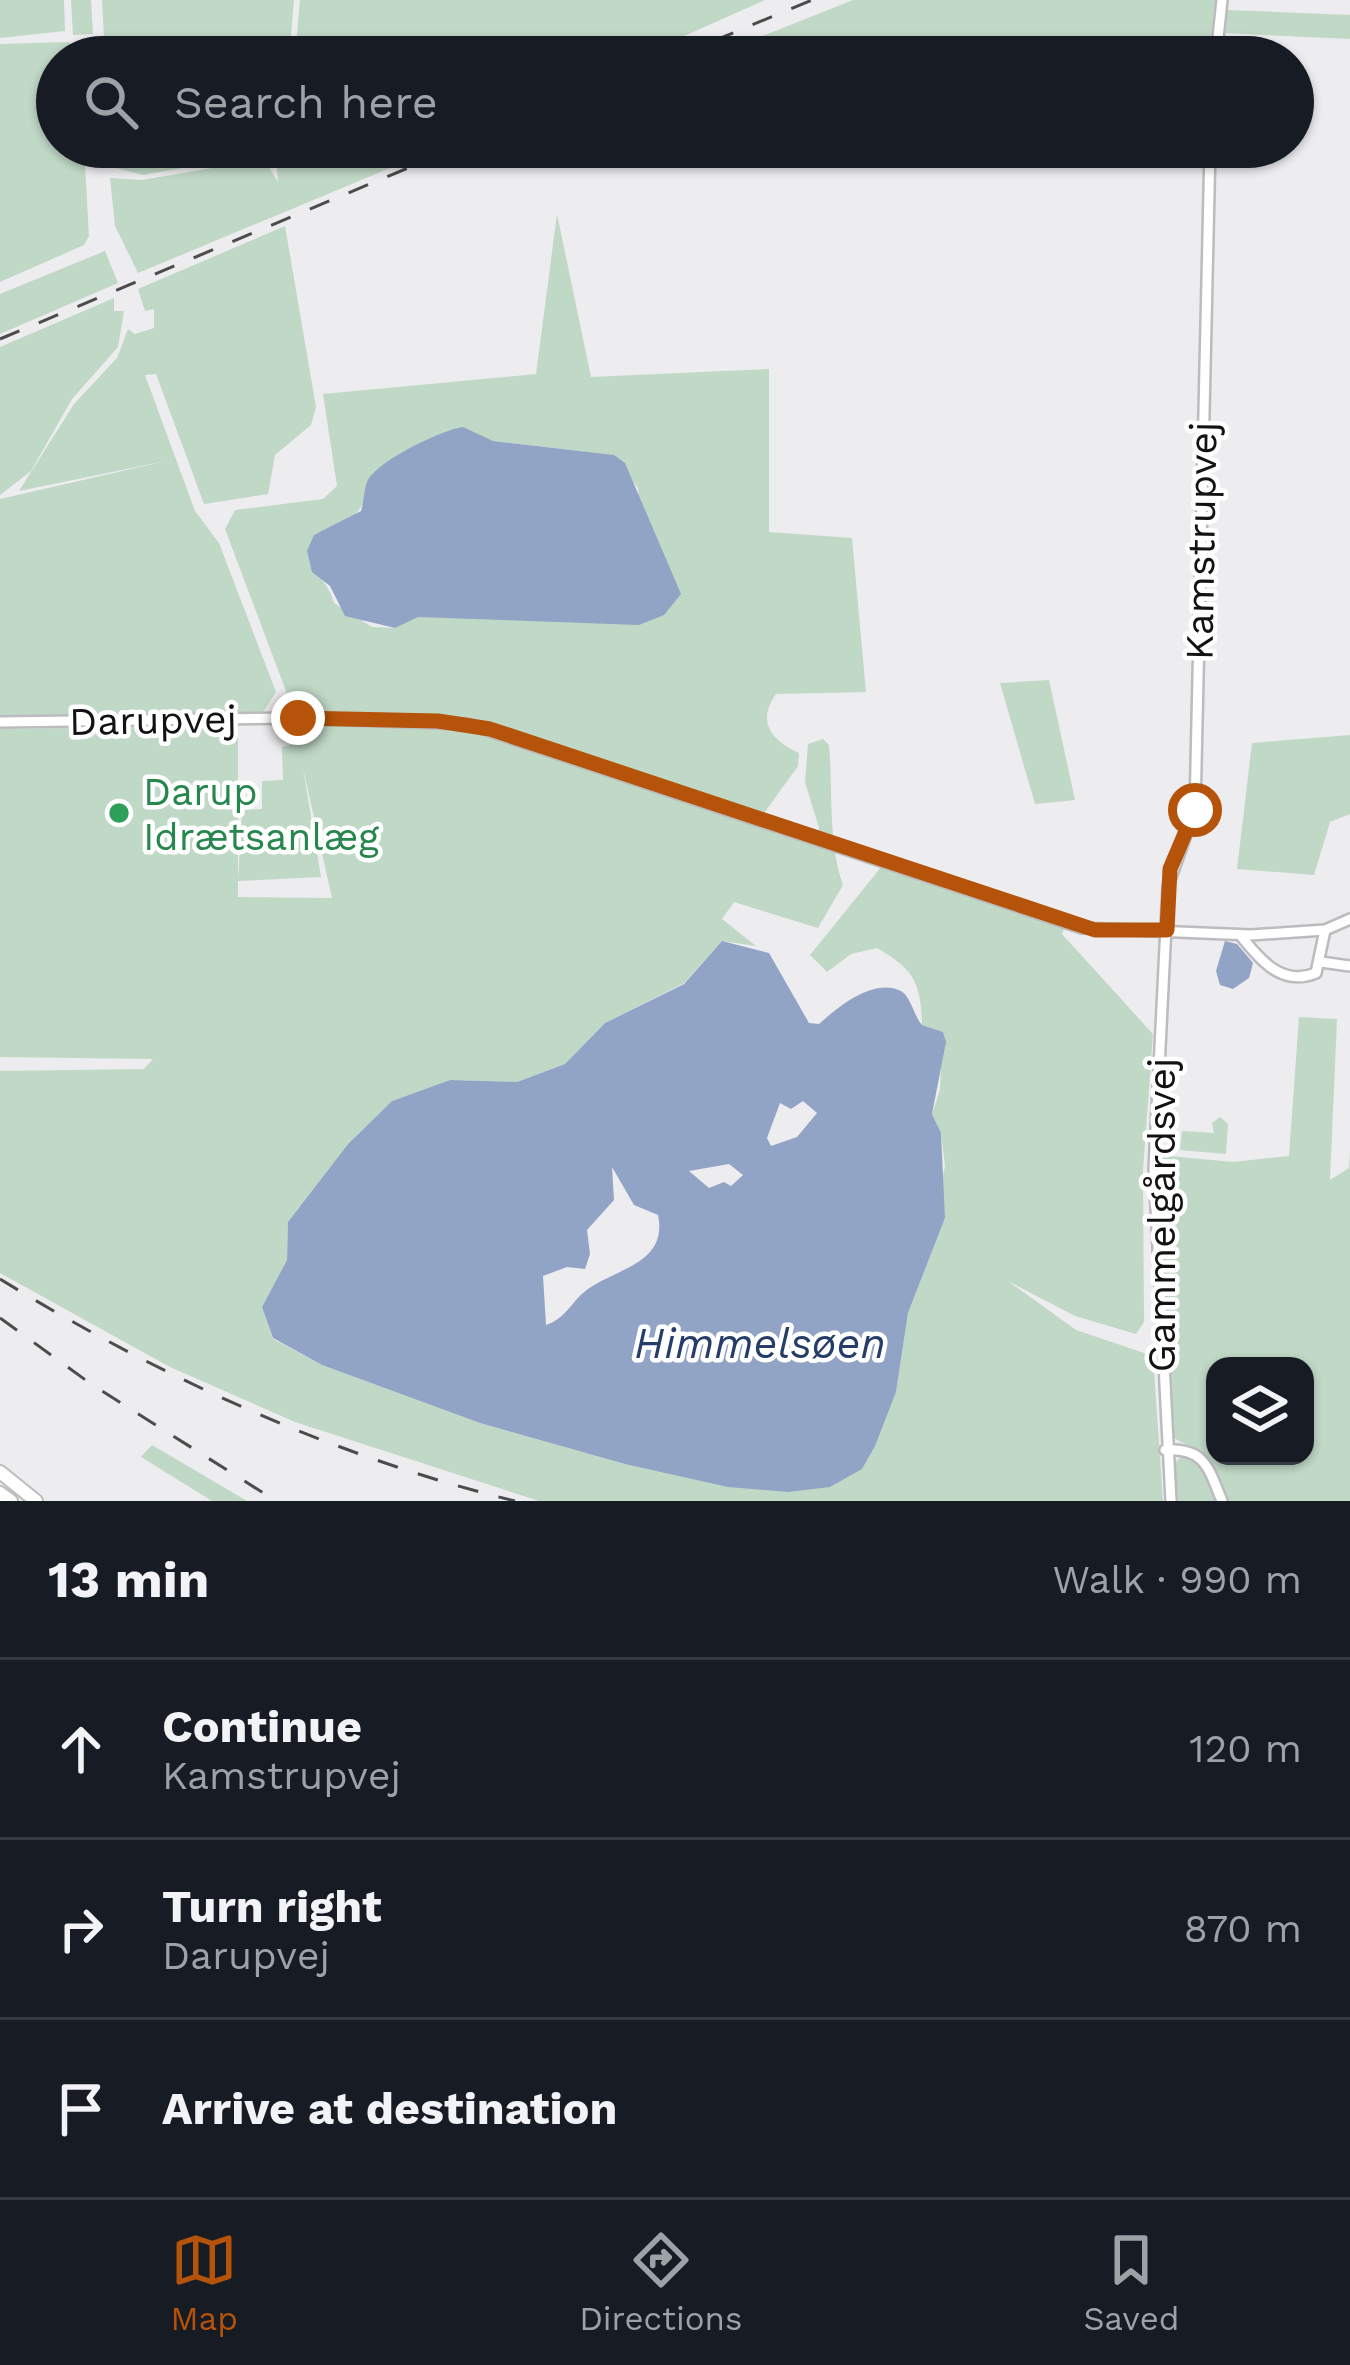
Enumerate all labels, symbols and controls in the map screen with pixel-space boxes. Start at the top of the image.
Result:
search box [36,36,1314,168]
icon: search [78,69,144,135]
text: Search here [174,76,438,129]
street label: Kamstrupvej [1176,421,1226,661]
route end [271,691,325,745]
street label: Darupvej [69,696,237,744]
place label: Darup Idrætsanlæg [143,769,379,859]
route start [1168,783,1222,837]
marker: Darup Idrætsanlæg [106,800,132,826]
street label: Gammelgårdsvej [1139,1058,1184,1372]
water label: Himmelsøen [634,1319,886,1368]
map controls [1206,1357,1314,1465]
button: layers [1206,1357,1314,1465]
text: 13 min [48,1550,209,1609]
text: Walk · 990 m [1053,1557,1302,1602]
text: Continue [162,1700,362,1753]
icon: ahead [48,1716,114,1782]
text: 120 m [1189,1726,1302,1771]
text: Kamstrupvej [162,1753,401,1798]
text: Turn right [162,1880,382,1933]
icon: right [48,1896,114,1962]
text: 870 m [1184,1906,1302,1951]
text: Darupvej [162,1933,330,1978]
icon: arrive [48,2076,114,2142]
text: Arrive at destination [162,2082,617,2135]
tab: Map [171,2227,238,2338]
tab: Directions [579,2227,742,2338]
tab: Saved [1084,2227,1179,2338]

